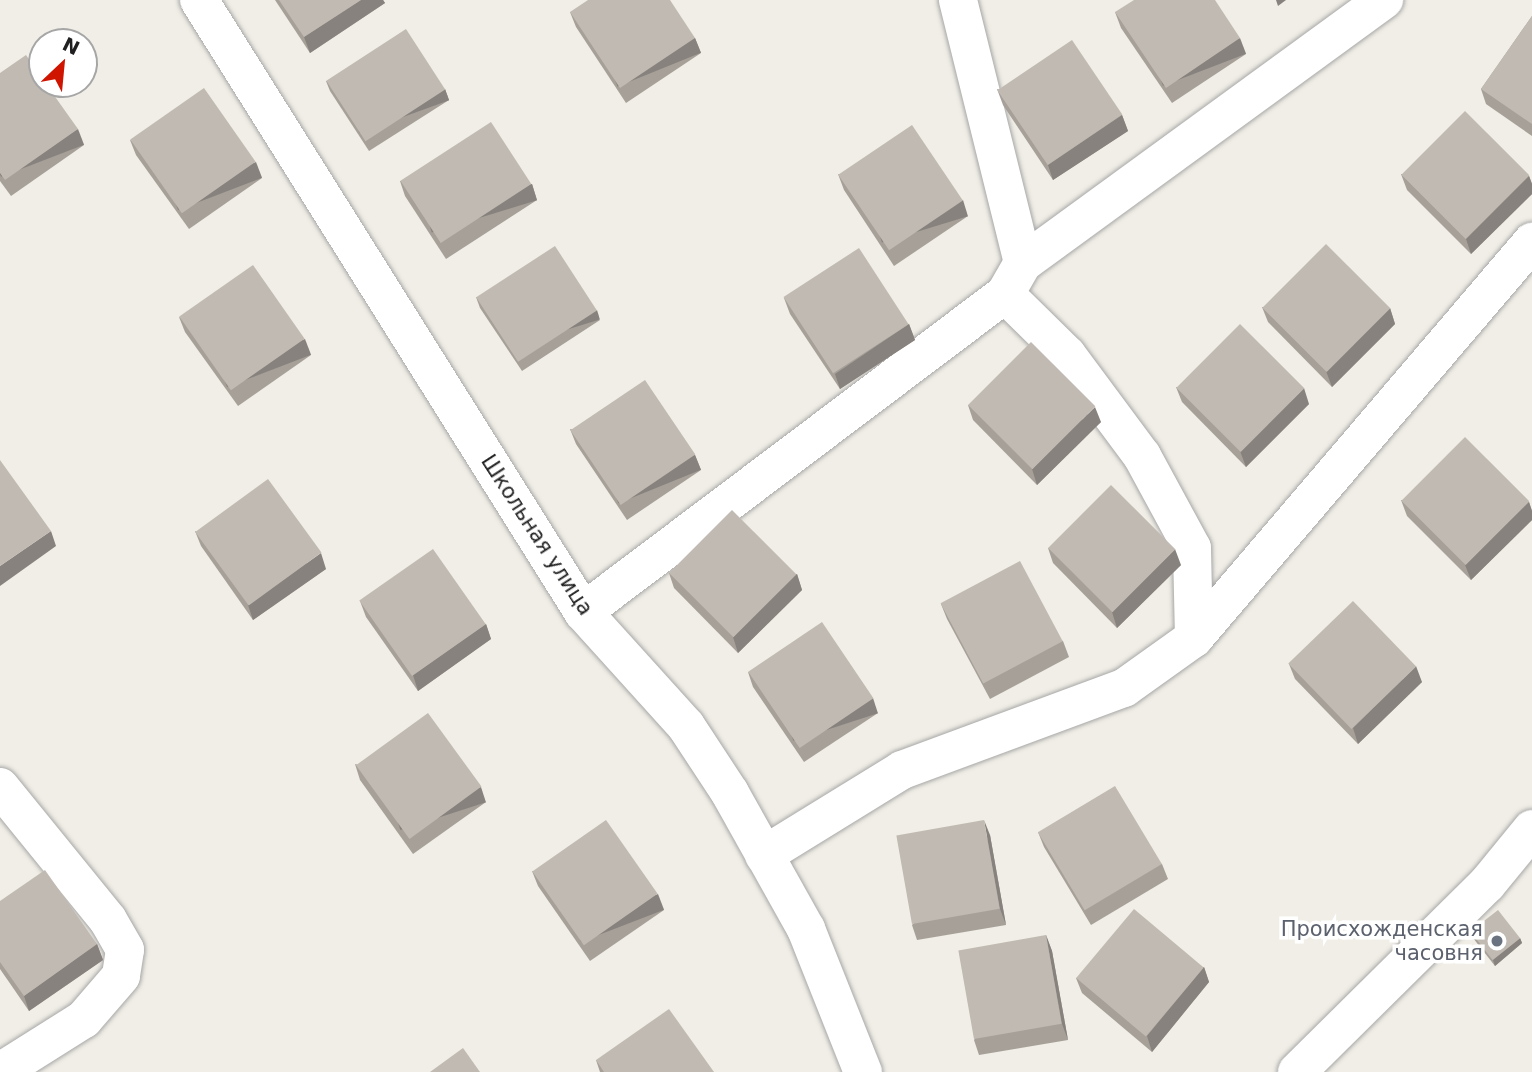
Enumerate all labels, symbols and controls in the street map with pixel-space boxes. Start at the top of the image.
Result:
north arrow [28,28,98,98]
text: N [59,33,83,59]
street label: Школьная улица [476,450,598,620]
place label: Происхожденская часовня [1281,916,1483,966]
marker: Происхожденская часовня [1489,933,1505,949]

